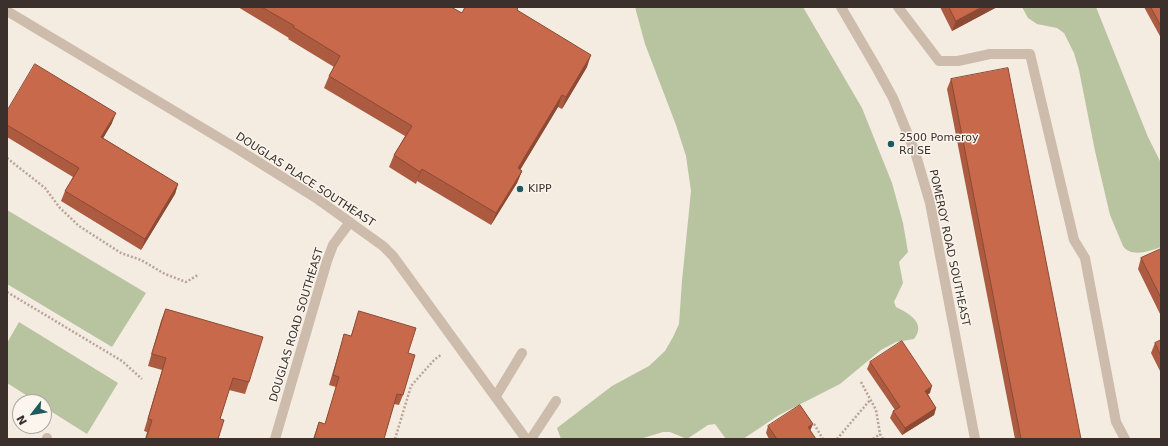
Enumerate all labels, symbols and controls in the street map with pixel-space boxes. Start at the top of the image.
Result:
street label: DOUGLAS PLACE SOUTHEAST [233,130,377,230]
place label: 2500 Pomeroy Rd SE [899,131,978,157]
marker: 2500 Pomeroy Rd SE [886,139,896,149]
street label: POMEROY ROAD SOUTHEAST [926,168,972,328]
place label: KIPP [528,182,552,196]
marker: KIPP [515,184,525,194]
street label: DOUGLAS ROAD SOUTHEAST [267,246,327,404]
north arrow [12,394,52,434]
text: N [14,413,30,427]

